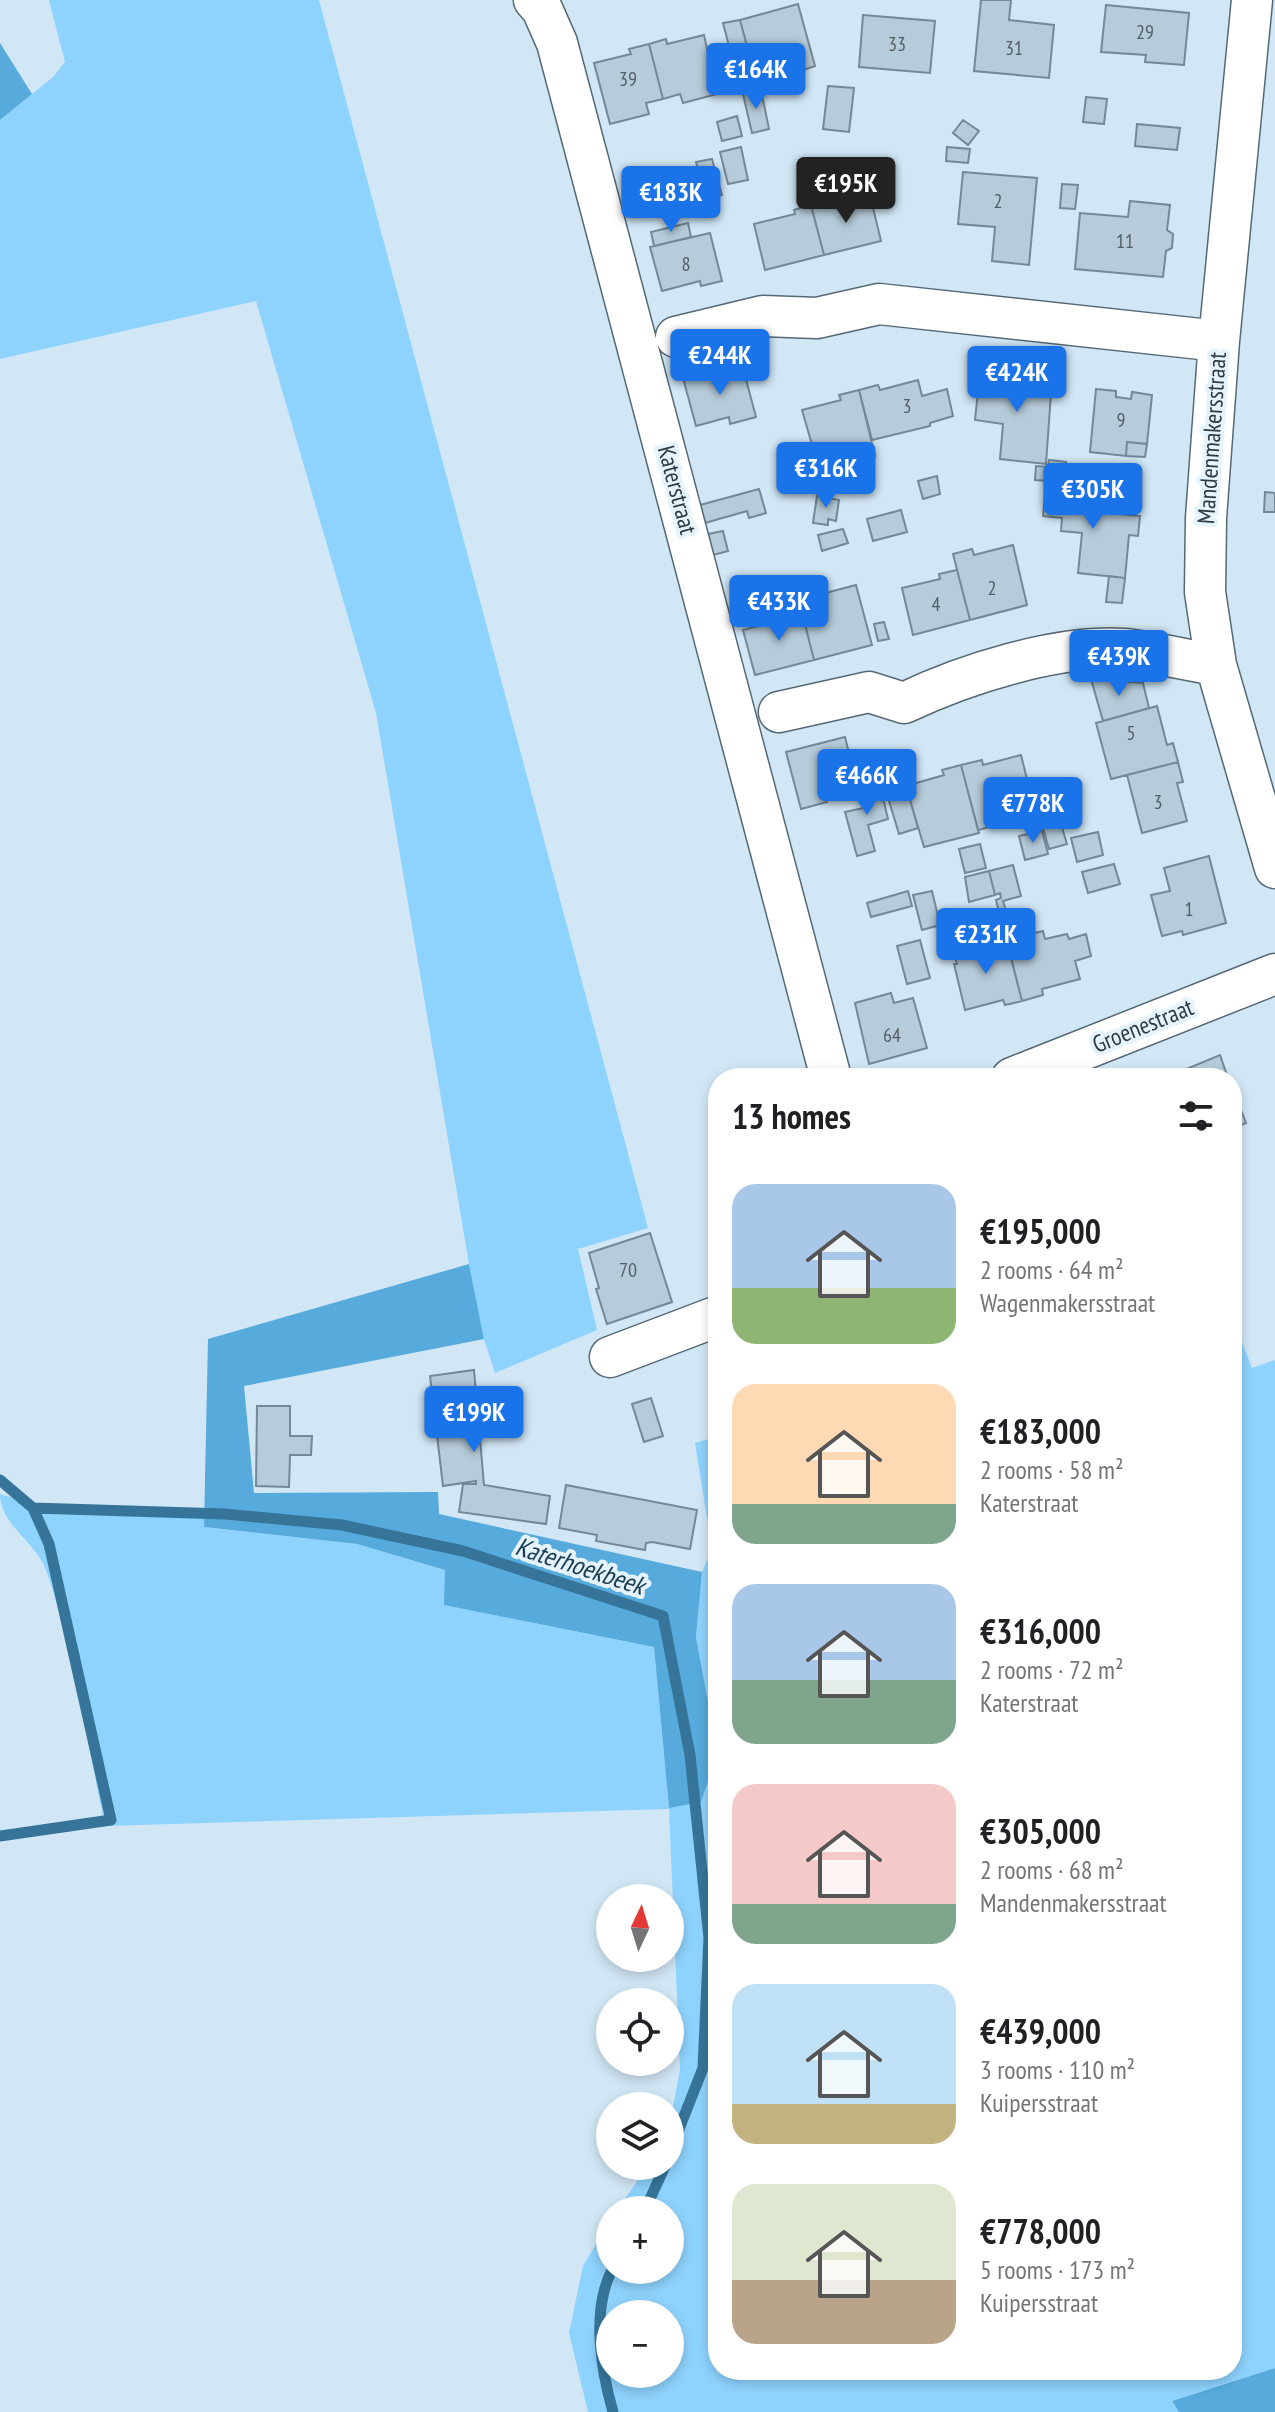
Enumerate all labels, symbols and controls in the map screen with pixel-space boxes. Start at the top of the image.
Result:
house number: 29 [1136,19,1154,45]
house number: 33 [888,31,906,57]
house number: 31 [1005,35,1023,61]
pin: €164K [700,43,812,111]
text: €164K [724,52,788,85]
house number: 39 [619,66,637,92]
pin: €195K [790,157,902,225]
pin: €183K [615,166,727,234]
text: €195K [814,166,878,199]
text: €183K [639,175,703,208]
house number: 2 [994,188,1003,214]
house number: 11 [1116,228,1134,254]
house number: 8 [682,251,691,277]
pin: €244K [664,329,776,397]
text: €244K [688,338,752,371]
pin: €424K [961,346,1073,414]
street label: Mandenmakersstraat [1190,351,1233,525]
text: €424K [985,355,1049,388]
house number: 3 [903,393,912,419]
house number: 9 [1117,407,1126,433]
street label: Katerstraat [651,442,704,538]
pin: €316K [770,442,882,510]
text: €316K [794,451,858,484]
pin: €305K [1037,463,1149,531]
text: €305K [1061,472,1125,505]
pin: €433K [723,575,835,643]
house number: 2 [988,575,997,601]
text: €433K [747,584,811,617]
house number: 4 [932,591,941,617]
pin: €439K [1063,630,1175,698]
text: €439K [1087,639,1151,672]
house number: 5 [1127,720,1136,746]
pin: €466K [811,749,923,817]
text: €466K [835,758,899,791]
pin: €778K [977,777,1089,845]
text: €778K [1001,786,1065,819]
house number: 3 [1154,789,1163,815]
house number: 1 [1185,896,1194,922]
pin: €231K [930,908,1042,976]
text: €231K [954,917,1018,950]
street label: Groenestraat [1088,991,1198,1060]
house number: 64 [883,1022,901,1048]
text: 13 homes [732,1094,851,1138]
icon: filters [1174,1094,1218,1138]
text: €195,000 [980,1209,1101,1253]
icon: home [796,1216,892,1312]
text: 2 rooms · 64 m² [980,1253,1124,1286]
house number: 70 [619,1257,637,1283]
text: Wagenmakersstraat [980,1286,1155,1319]
pin: €199K [418,1386,530,1454]
text: €199K [442,1395,506,1428]
text: €183,000 [980,1409,1101,1453]
icon: home [796,1416,892,1512]
text: 2 rooms · 58 m² [980,1453,1124,1486]
text: Katerstraat [980,1486,1079,1519]
water label: Katerhoekbeek [512,1529,652,1603]
text: €316,000 [980,1609,1101,1653]
icon: home [796,1616,892,1712]
text: 2 rooms · 72 m² [980,1653,1124,1686]
text: Katerstraat [980,1686,1079,1719]
text: €305,000 [980,1809,1101,1853]
icon: home [796,1816,892,1912]
text: 2 rooms · 68 m² [980,1853,1124,1886]
north arrow [596,1884,684,1972]
map controls [596,1884,684,2388]
text: Mandenmakersstraat [980,1886,1167,1919]
button: locate [596,1988,684,2076]
text: €439,000 [980,2009,1101,2053]
icon: home [796,2016,892,2112]
text: 3 rooms · 110 m² [980,2053,1135,2086]
text: Kuipersstraat [980,2086,1098,2119]
button: layers [596,2092,684,2180]
button: + [596,2196,684,2284]
text: €778,000 [980,2209,1101,2253]
icon: home [796,2216,892,2312]
text: 5 rooms · 173 m² [980,2253,1135,2286]
text: Kuipersstraat [980,2286,1098,2319]
button: − [596,2300,684,2388]

